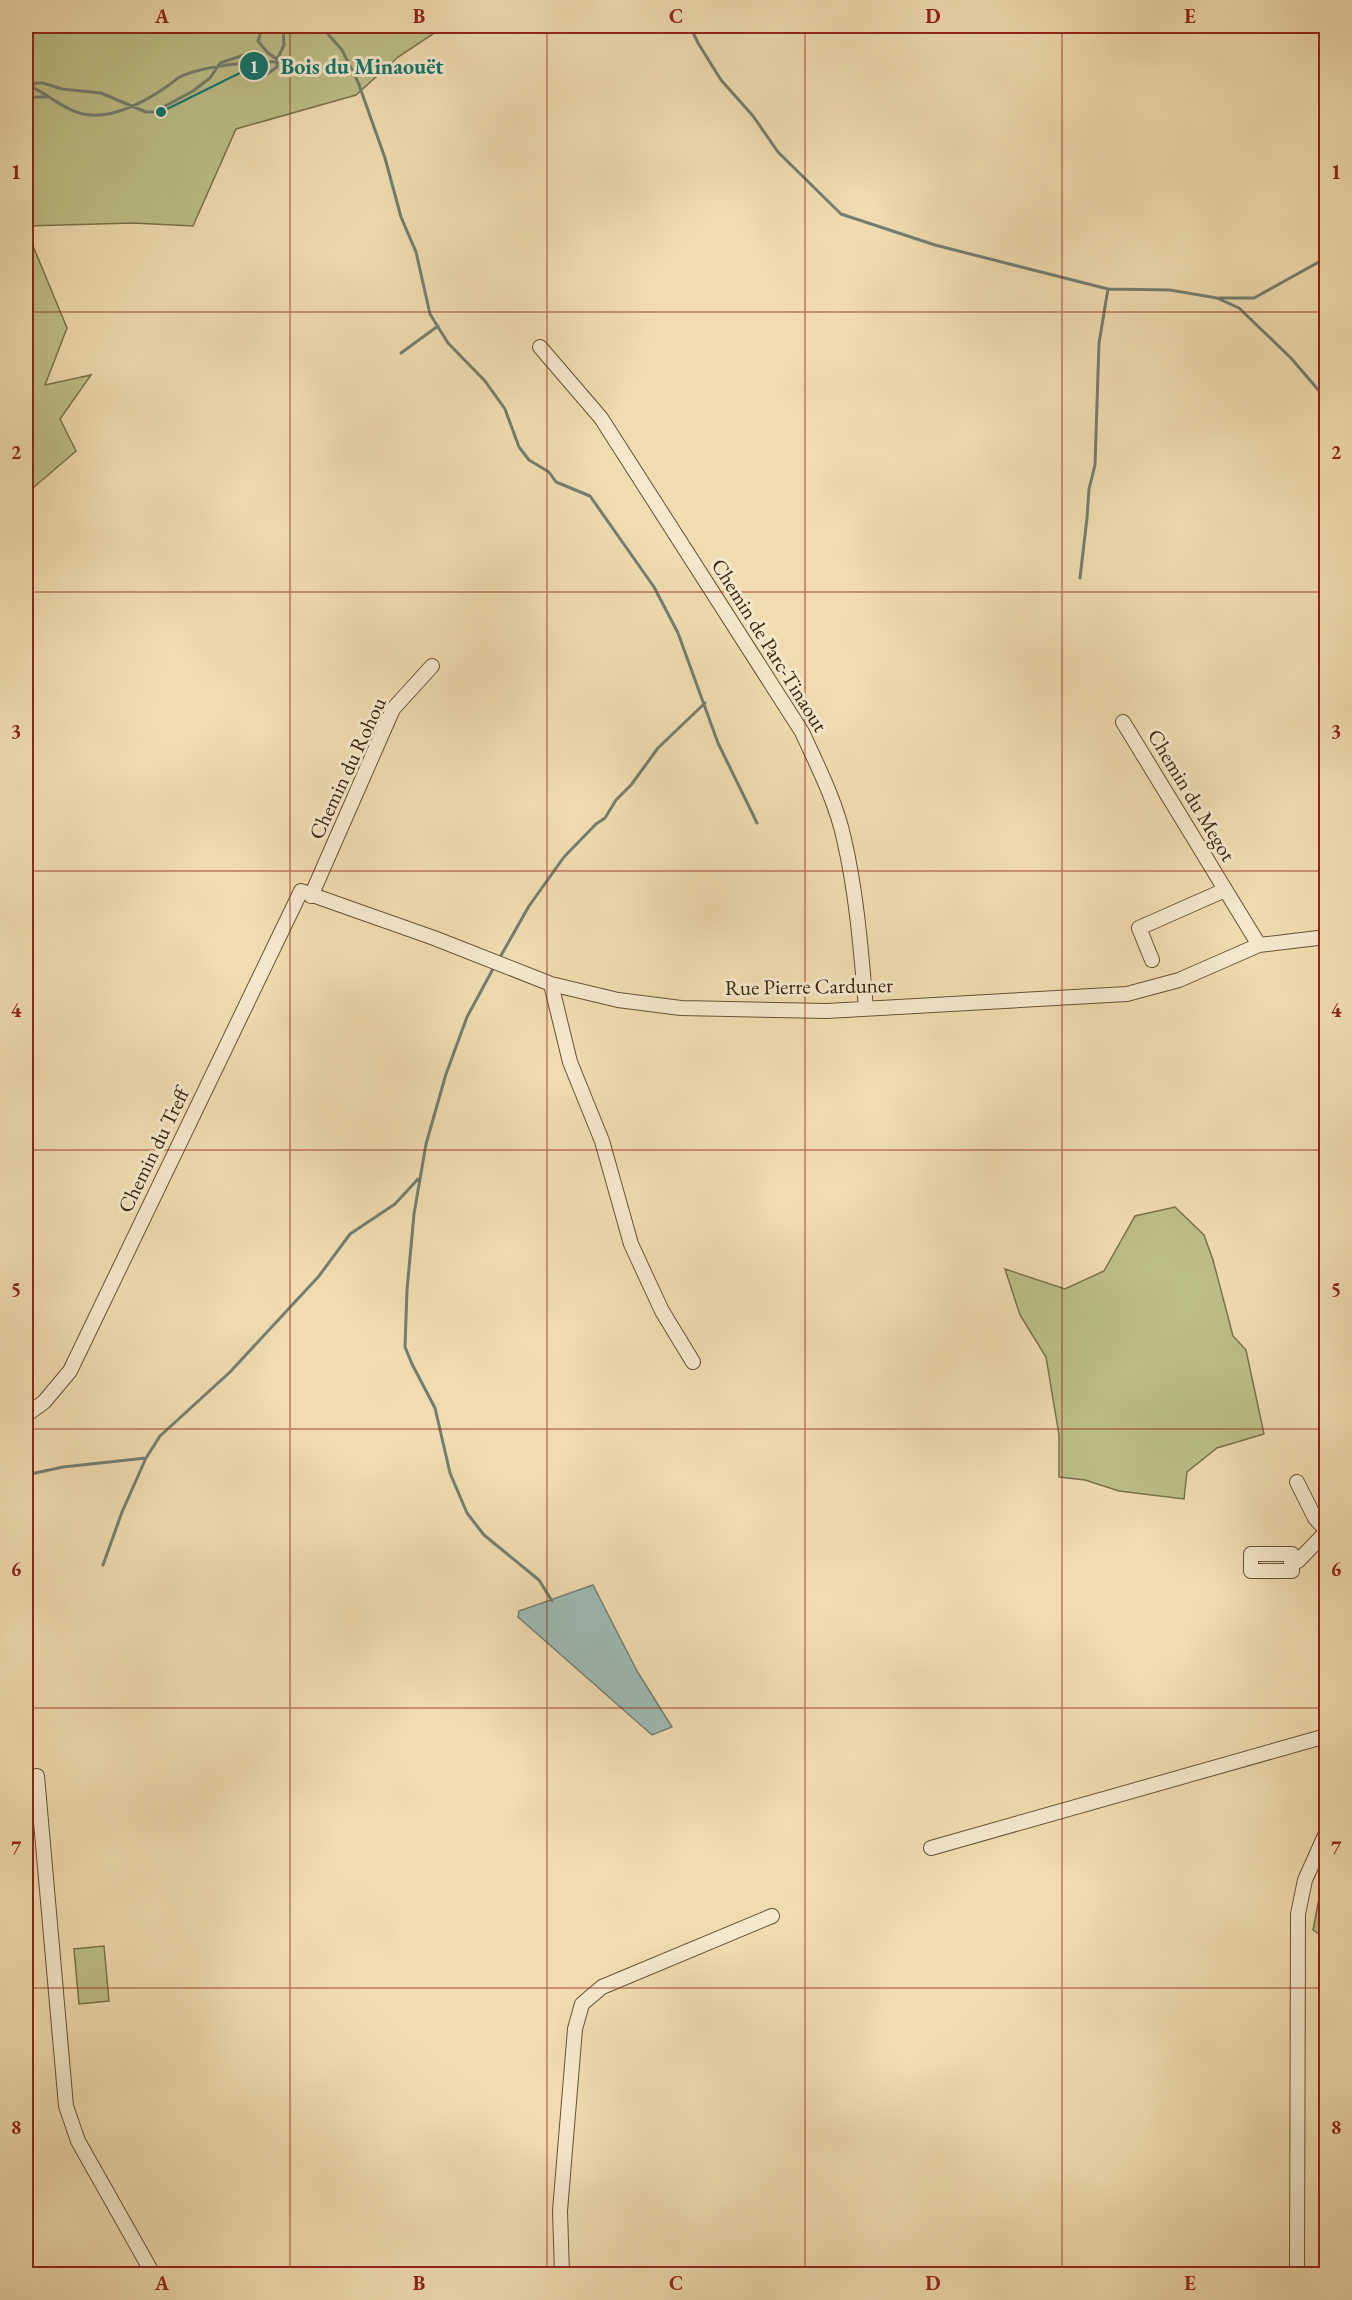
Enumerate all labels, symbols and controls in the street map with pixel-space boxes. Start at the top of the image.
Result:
text: A [154,3,170,29]
text: B [413,3,425,29]
text: C [669,3,683,29]
text: D [925,3,941,29]
text: E [1184,3,1196,29]
callout: Bois du Minaouët [239,46,456,86]
text: Bois du Minaouët [280,52,444,81]
text: 1 [249,55,259,78]
text: 1 [11,159,21,185]
text: 1 [1331,159,1341,185]
text: 2 [11,439,22,465]
text: 2 [1331,439,1342,465]
street label: Chemin de Parc-Tinaout [706,553,834,737]
street label: Chemin du Rohou [302,693,392,843]
text: 3 [11,718,21,744]
text: 3 [1331,718,1341,744]
street label: Chemin du Megot [1142,724,1242,866]
street label: Rue Pierre Carduner [725,971,893,1001]
text: 4 [11,997,22,1023]
text: 4 [1331,997,1342,1023]
street label: Chemin du Treff [111,1080,196,1217]
text: 5 [11,1276,21,1302]
text: 5 [1331,1276,1341,1302]
text: 6 [11,1556,22,1582]
text: 6 [1331,1556,1342,1582]
text: 7 [11,1835,22,1861]
text: 7 [1331,1835,1342,1861]
text: 8 [11,2114,21,2140]
text: 8 [1331,2114,1341,2140]
text: A [154,2270,170,2296]
text: B [413,2270,425,2296]
text: C [669,2270,683,2296]
text: D [925,2270,941,2296]
text: E [1184,2270,1196,2296]

